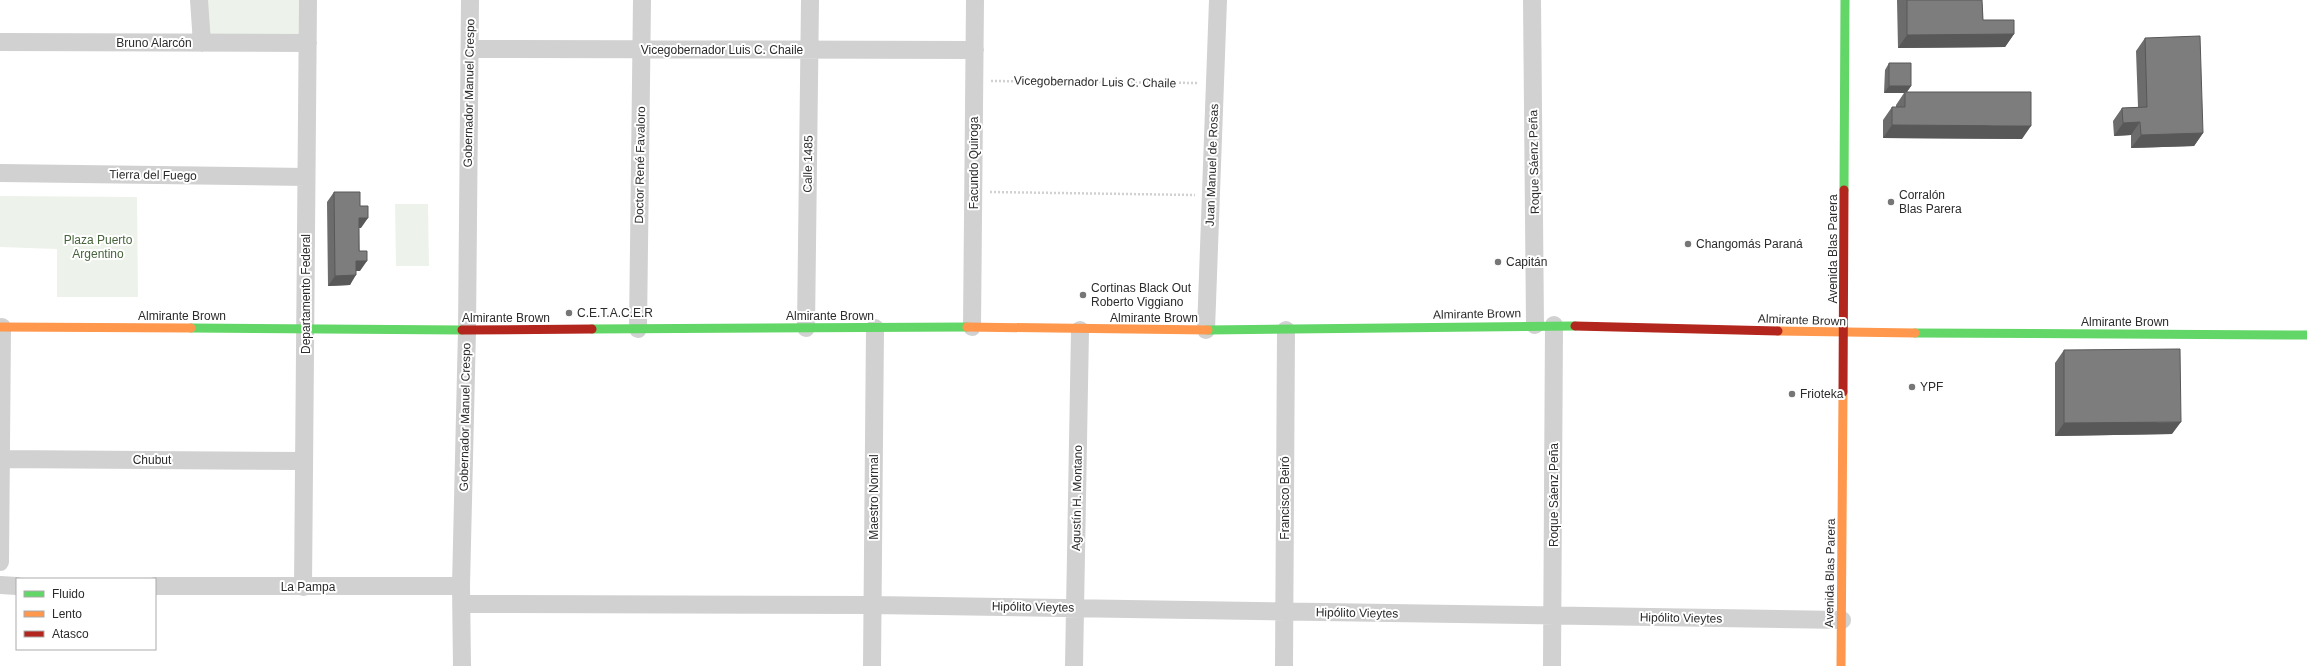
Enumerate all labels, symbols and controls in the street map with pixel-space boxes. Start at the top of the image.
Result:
street label: Gobernador Manuel Crespo [461,18,477,167]
street label: Bruno Alarcón [116,36,192,50]
street label: Vicegobernador Luis C. Chaile [641,43,804,57]
street label: Vicegobernador Luis C. Chaile [1014,74,1177,90]
street label: Juan Manuel de Rosas [1203,103,1221,227]
street label: Doctor René Favaloro [632,106,648,224]
street label: Roque Sáenz Peña [1526,110,1542,214]
street label: Facundo Quiroga [967,116,981,209]
street label: Calle 1485 [801,135,816,193]
street label: Tierra del Fuego [109,167,197,183]
place label: Corralón Blas Parera [1899,188,1962,216]
street label: Avenida Blas Parera [1826,194,1840,304]
marker: Corralón Blas Parera [1886,197,1896,207]
park label: Plaza Puerto Argentino [64,233,133,261]
street label: Departamento Federal [299,234,313,354]
place label: Changomás Paraná [1696,237,1803,251]
marker: Changomás Paraná [1683,239,1693,249]
place label: Capitán [1506,255,1547,269]
marker: Capitán [1493,257,1503,267]
place label: Cortinas Black Out Roberto Viggiano [1091,281,1192,309]
marker: Cortinas Black Out Roberto Viggiano [1078,290,1088,300]
place label: C.E.T.A.C.E.R [577,306,653,320]
street label: Almirante Brown [1433,306,1521,322]
marker: C.E.T.A.C.E.R [564,308,574,318]
street label: Almirante Brown [138,309,226,323]
street label: Almirante Brown [786,309,874,323]
street label: Almirante Brown [462,311,550,325]
street label: Almirante Brown [1110,311,1198,325]
street label: Almirante Brown [1758,311,1846,329]
street label: Almirante Brown [2081,315,2169,329]
street label: Gobernador Manuel Crespo [457,342,473,491]
place label: YPF [1920,380,1943,394]
marker: YPF [1907,382,1917,392]
place label: Frioteka [1800,387,1844,401]
marker: Frioteka [1787,389,1797,399]
street label: Roque Sáenz Peña [1547,443,1561,547]
street label: Agustín H. Montano [1069,445,1085,551]
street label: Chubut [133,453,172,467]
street label: Maestro Normal [867,454,881,540]
street label: Francisco Beiró [1278,456,1292,540]
street label: Avenida Blas Parera [1822,518,1838,628]
legend [16,578,156,650]
street label: La Pampa [281,580,336,594]
text: Fluido [52,587,85,601]
street label: Hipólito Vieytes [992,599,1074,615]
street label: Hipólito Vieytes [1316,605,1398,621]
text: Lento [52,607,82,621]
street label: Hipólito Vieytes [1640,610,1722,626]
text: Atasco [52,627,89,641]

